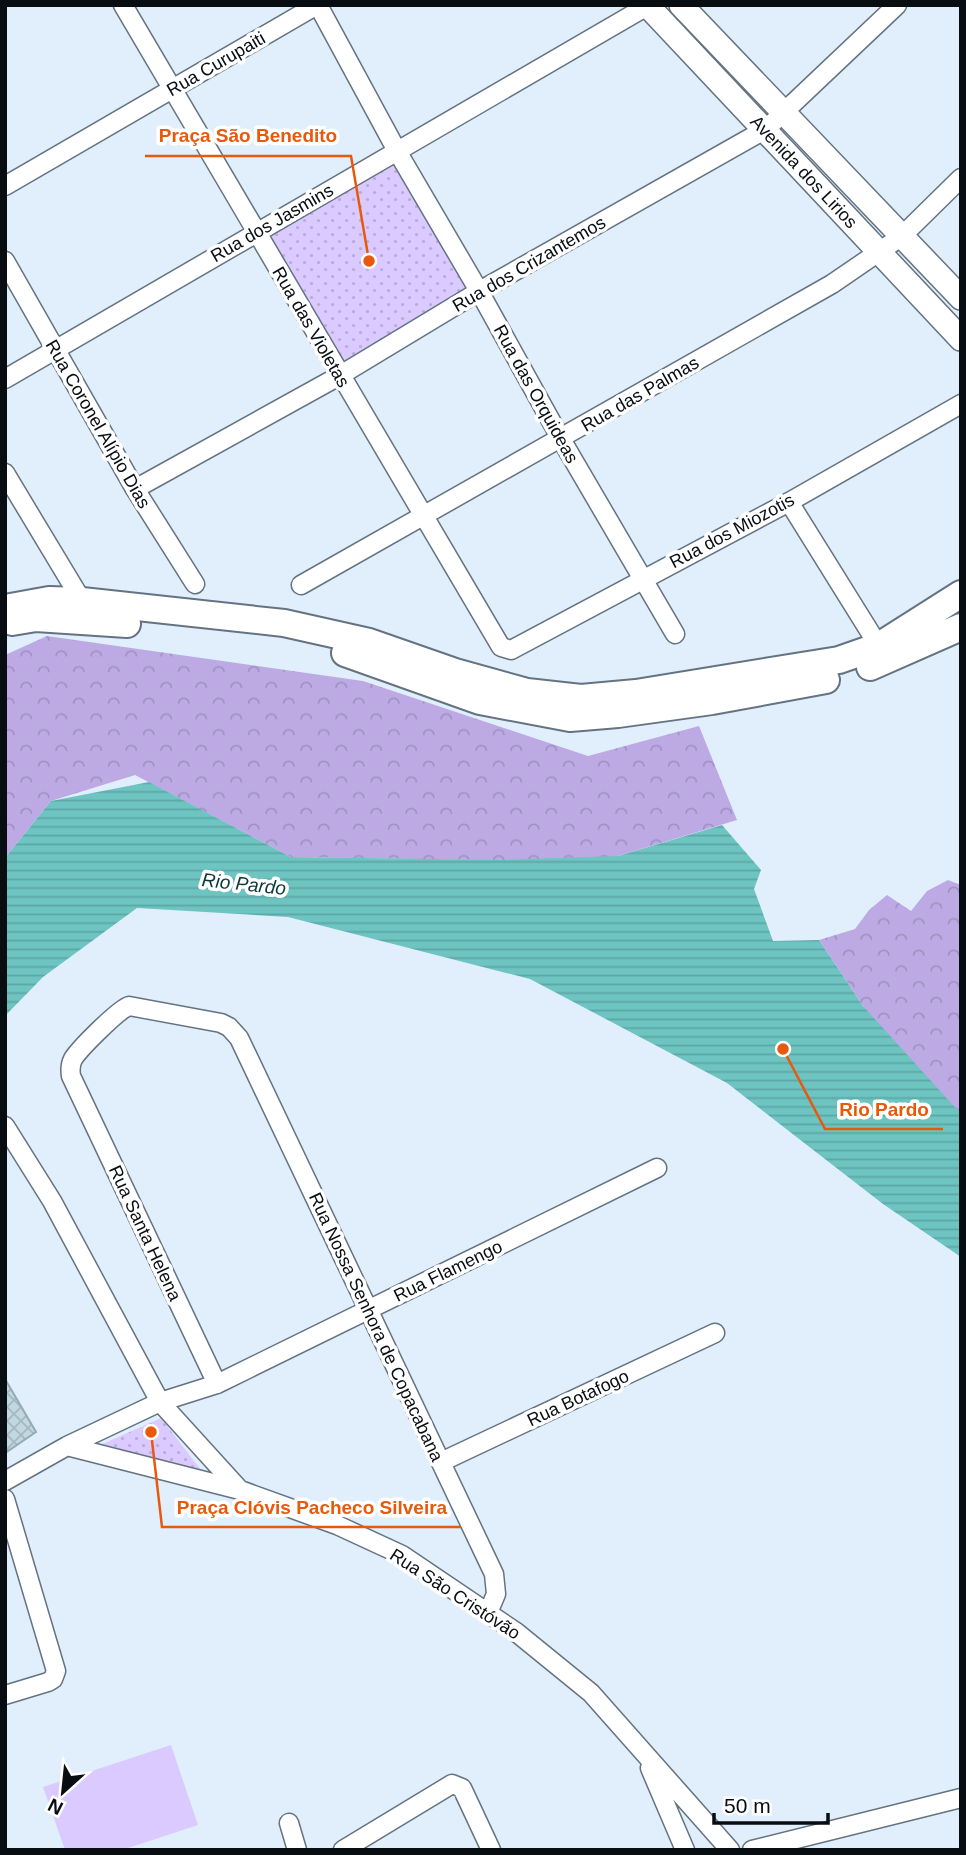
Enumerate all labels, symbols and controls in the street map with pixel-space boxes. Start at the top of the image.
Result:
street label: Rua Curupaiti [163,28,269,100]
street label: Avenida dos Lirios [746,112,861,232]
callout: Praça São Benedito [145,116,351,156]
text: Praça São Benedito [159,125,337,146]
street label: Rua dos Jasmins [207,180,337,266]
street label: Rua dos Crizantemos [449,212,609,316]
street label: Rua das Violetas [268,263,354,391]
street label: Rua das Orquideas [490,321,582,467]
street label: Rua Coronel Alípio Dias [42,336,154,512]
street label: Rua das Palmas [578,352,702,436]
street label: Rua dos Miozotis [666,490,798,572]
water label: Rio Pardo [201,869,287,899]
callout: Rio Pardo [825,1089,943,1129]
text: Rio Pardo [839,1099,929,1120]
street label: Rua Santa Helena [105,1162,186,1305]
street label: Rua Nossa Senhora de Copacabana [305,1189,448,1465]
street label: Rua Flamengo [391,1236,505,1306]
street label: Rua Botafogo [524,1366,632,1430]
callout: Praça Clóvis Pacheco Silveira [162,1487,461,1527]
text: Praça Clóvis Pacheco Silveira [177,1497,448,1518]
street label: Rua São Cristóvão [386,1544,524,1644]
north arrow [28,1757,98,1827]
scale bar [714,1782,828,1826]
text: N [45,1794,66,1819]
text: 50 m [724,1794,771,1817]

